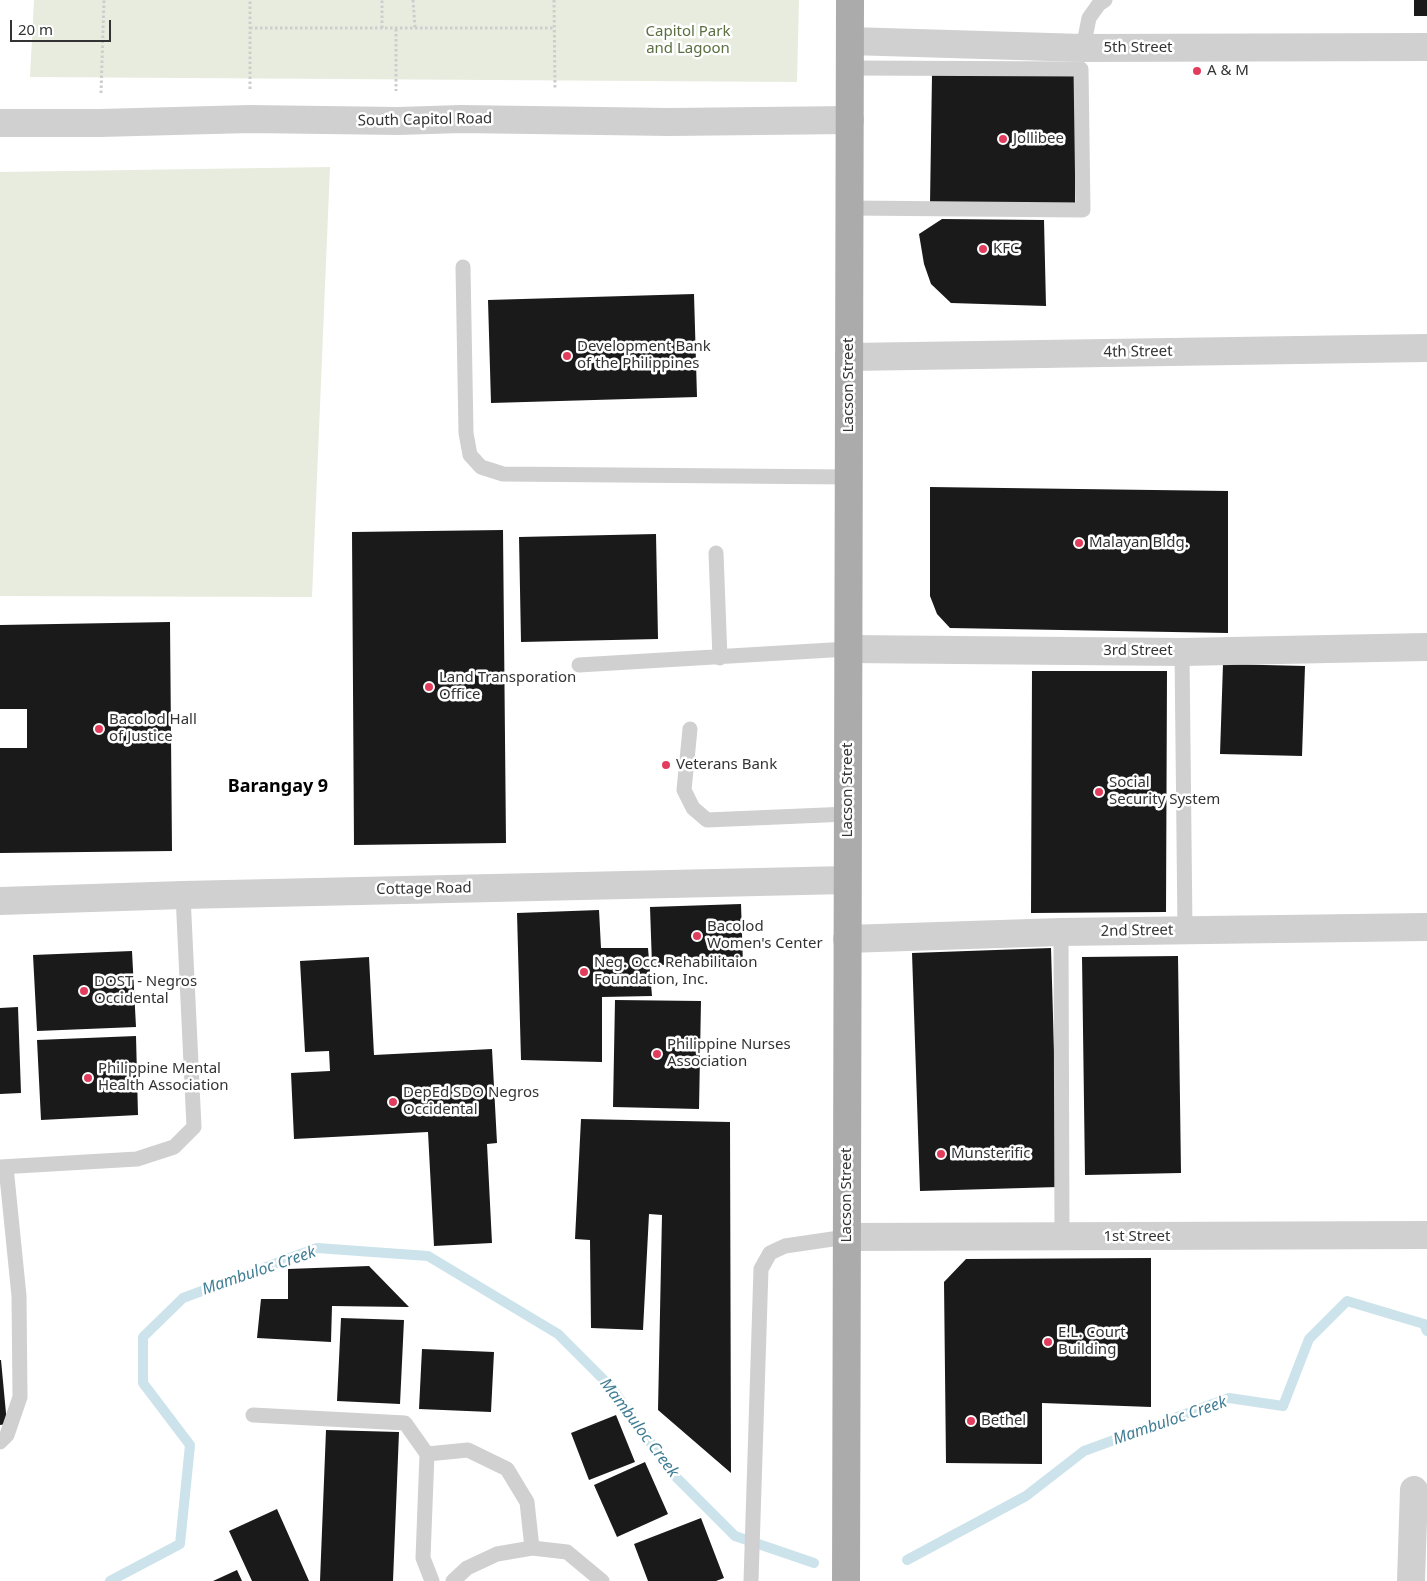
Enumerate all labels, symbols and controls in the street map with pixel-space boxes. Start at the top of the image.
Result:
scale bar [12,10,114,42]
text: 20 m [18,19,53,39]
park label: Capitol Park and Lagoon [646,23,730,58]
street label: 5th Street [1103,39,1173,57]
place label: A & M [1207,62,1249,80]
marker: A & M [1191,65,1203,77]
street label: South Capitol Road [358,110,492,130]
place label: Jollibee [1013,130,1064,148]
marker: Jollibee [997,133,1009,145]
place label: KFC [993,240,1020,258]
marker: KFC [977,243,989,255]
place label: Development Bank of the Philippines [577,338,711,373]
street label: Lacson Street [840,338,858,432]
street label: 4th Street [1103,342,1173,362]
marker: Development Bank of the Philippines [561,350,573,362]
place label: Malayan Bldg. [1089,534,1189,552]
marker: Malayan Bldg. [1073,537,1085,549]
street label: 3rd Street [1103,642,1173,660]
place label: Land Transporation Office [439,669,576,704]
marker: Land Transporation Office [423,681,435,693]
place label: Bacolod Hall of Justice [109,711,197,746]
marker: Bacolod Hall of Justice [93,723,105,735]
street label: Lacson Street [839,743,857,837]
place label: Veterans Bank [676,756,777,774]
marker: Veterans Bank [660,759,672,771]
place label: Social Security System [1109,774,1220,809]
district label: Barangay 9 [228,776,328,798]
marker: Social Security System [1093,786,1105,798]
street label: Cottage Road [376,879,472,899]
place label: Bacolod Women's Center [707,918,823,953]
street label: 2nd Street [1100,921,1174,941]
marker: Bacolod Women's Center [691,930,703,942]
place label: Neg. Occ. Rehabilitaion Foundation, Inc. [594,954,757,989]
marker: Neg. Occ. Rehabilitaion Foundation, Inc. [578,966,590,978]
place label: DOST - Negros Occidental [94,973,197,1008]
marker: DOST - Negros Occidental [78,985,90,997]
place label: Philippine Nurses Association [667,1036,791,1071]
marker: Philippine Nurses Association [651,1048,663,1060]
place label: Philippine Mental Health Association [98,1060,229,1095]
marker: Philippine Mental Health Association [82,1072,94,1084]
place label: DepEd SDO Negros Occidental [403,1084,539,1119]
marker: DepEd SDO Negros Occidental [387,1096,399,1108]
place label: Munsterific [951,1145,1030,1163]
street label: Lacson Street [838,1148,856,1242]
marker: Munsterific [935,1148,947,1160]
street label: 1st Street [1104,1228,1170,1246]
water label: Mambuloc Creek [200,1243,318,1299]
place label: E.L. Court Building [1058,1324,1126,1359]
marker: E.L. Court Building [1042,1336,1054,1348]
water label: Mambuloc Creek [596,1375,682,1481]
water label: Mambuloc Creek [1111,1393,1229,1449]
place label: Bethel [981,1412,1026,1430]
marker: Bethel [965,1415,977,1427]

